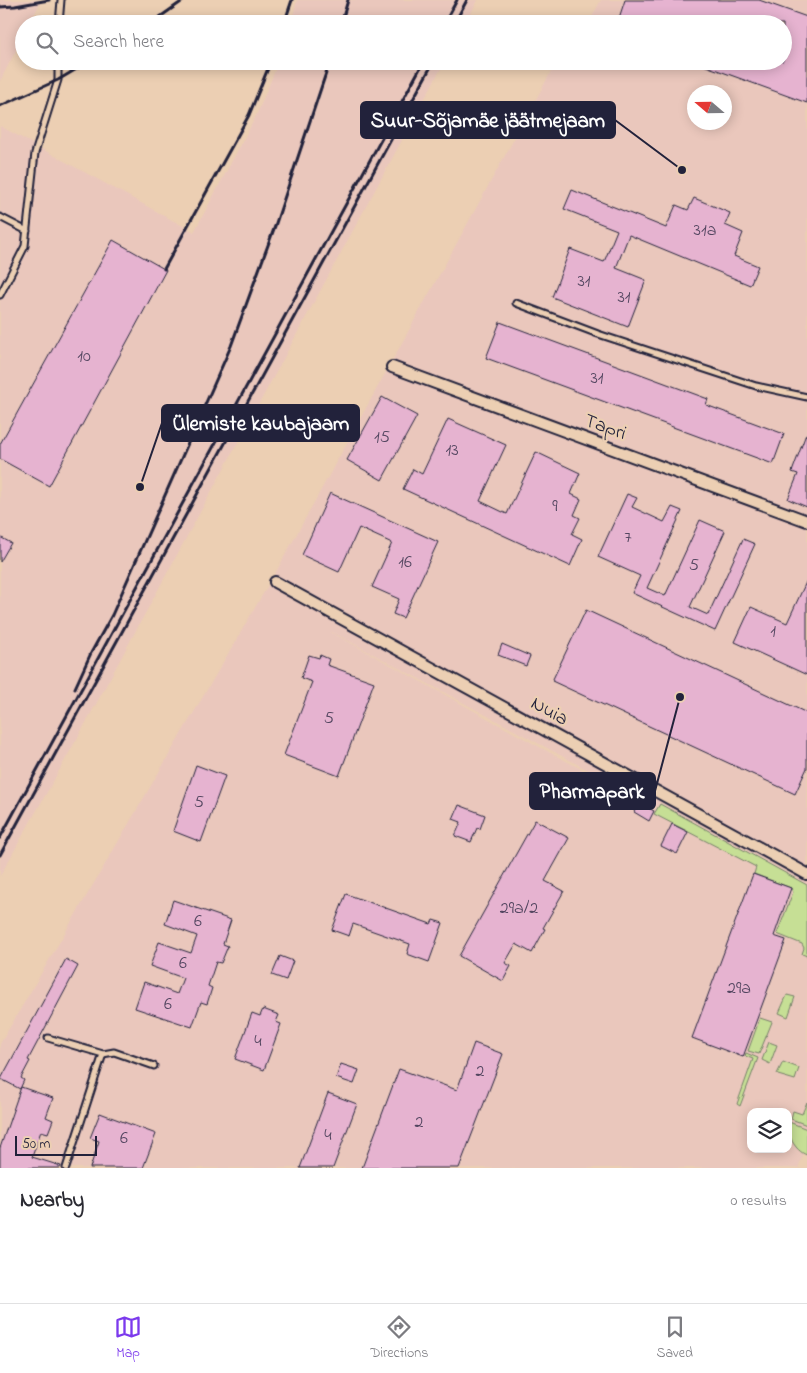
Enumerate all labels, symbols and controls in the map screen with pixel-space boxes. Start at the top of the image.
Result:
search box [15,15,792,70]
icon: search [33,29,61,57]
text: Search here [73,29,164,56]
north arrow [687,85,732,130]
callout: Suur-Sõjamäe jäätmejaam [361,102,615,138]
text: Suur-Sõjamäe jäätmejaam [371,107,605,137]
house number: 31a [694,218,716,244]
house number: 31 [577,269,591,295]
house number: 31 [617,285,631,311]
house number: 10 [77,344,91,370]
house number: 31 [590,366,604,392]
callout: Ülemiste kaubajaam [162,405,359,441]
street label: Tapri [580,407,630,449]
text: Ülemiste kaubajaam [173,410,349,440]
house number: 15 [374,425,390,451]
house number: 13 [445,438,459,464]
house number: 9 [552,494,558,520]
house number: 7 [624,525,632,551]
house number: 16 [398,550,412,576]
house number: 5 [689,553,699,579]
house number: 1 [770,619,776,645]
street label: Nuia [525,690,573,734]
house number: 5 [324,706,334,732]
callout: Pharmapark [530,773,655,809]
text: Pharmapark [540,778,645,808]
house number: 5 [194,790,204,816]
house number: 29a/2 [500,896,538,922]
house number: 6 [194,909,202,935]
house number: 6 [179,951,187,977]
house number: 29a [727,976,751,1002]
house number: 6 [164,992,172,1018]
house number: 4 [254,1029,262,1055]
house number: 2 [476,1059,485,1085]
map controls [747,1108,792,1153]
button: layers [747,1108,792,1153]
house number: 2 [415,1110,424,1136]
house number: 4 [324,1123,332,1149]
house number: 6 [120,1126,128,1152]
scale bar [15,1133,98,1156]
text: 50 m [22,1134,50,1155]
text: Nearby [20,1186,84,1216]
text: 0 results [731,1189,787,1213]
tab: Map [114,1313,142,1364]
tab: Directions [370,1313,428,1364]
tab: Saved [656,1313,693,1364]

